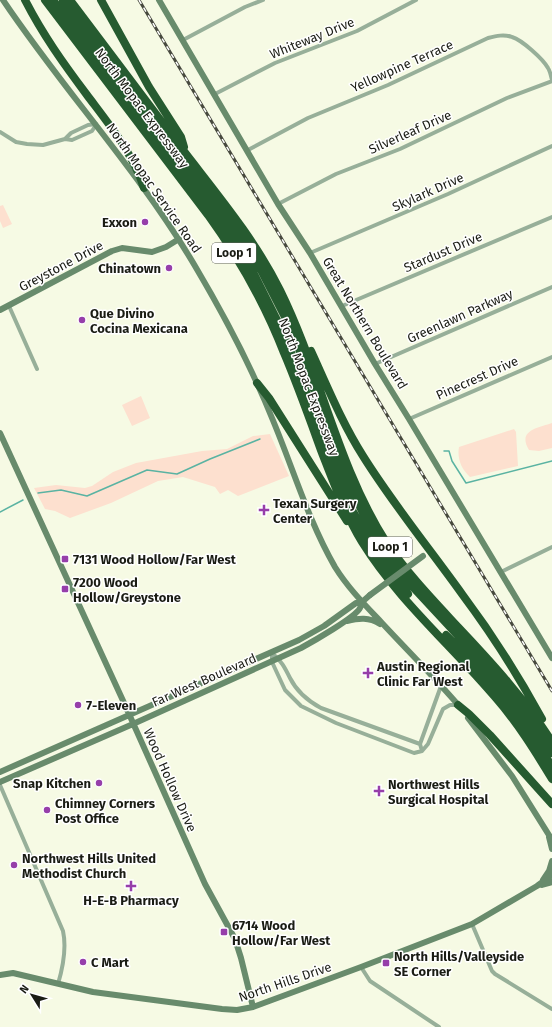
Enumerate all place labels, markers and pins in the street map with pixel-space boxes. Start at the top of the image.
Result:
place label: Exxon [102,215,137,230]
marker: Exxon [140,217,150,227]
place label: Chinatown [98,261,161,276]
marker: Chinatown [164,263,174,273]
place label: Que Divino Cocina Mexicana [90,306,188,336]
marker: Que Divino Cocina Mexicana [77,315,87,325]
place label: Texan Surgery Center [273,496,357,526]
marker: Texan Surgery Center [258,504,270,516]
place label: 7131 Wood Hollow/Far West [73,552,237,567]
marker: 7131 Wood Hollow/Far West [60,554,70,564]
place label: 7200 Wood Hollow/Greystone [73,575,181,605]
marker: 7200 Wood Hollow/Greystone [60,584,70,594]
place label: Austin Regional Clinic Far West [376,659,470,689]
marker: Austin Regional Clinic Far West [362,667,374,679]
place label: 7-Eleven [86,698,136,713]
marker: 7-Eleven [73,700,83,710]
place label: Snap Kitchen [13,776,91,791]
place label: Northwest Hills Surgical Hospital [388,777,489,807]
marker: Snap Kitchen [94,778,104,788]
marker: Northwest Hills Surgical Hospital [373,785,385,797]
place label: Chimney Corners Post Office [55,796,156,826]
marker: Chimney Corners Post Office [42,805,52,815]
place label: Northwest Hills United Methodist Church [22,851,156,881]
marker: Northwest Hills United Methodist Church [9,860,19,870]
marker: H-E-B Pharmacy [126,881,136,891]
place label: H-E-B Pharmacy [83,893,179,908]
place label: 6714 Wood Hollow/Far West [232,918,331,948]
marker: 6714 Wood Hollow/Far West [219,927,229,937]
place label: North Hills/Valleyside SE Corner [394,949,524,979]
place label: C Mart [91,955,130,970]
marker: C Mart [78,957,88,967]
marker: North Hills/Valleyside SE Corner [381,958,391,968]

